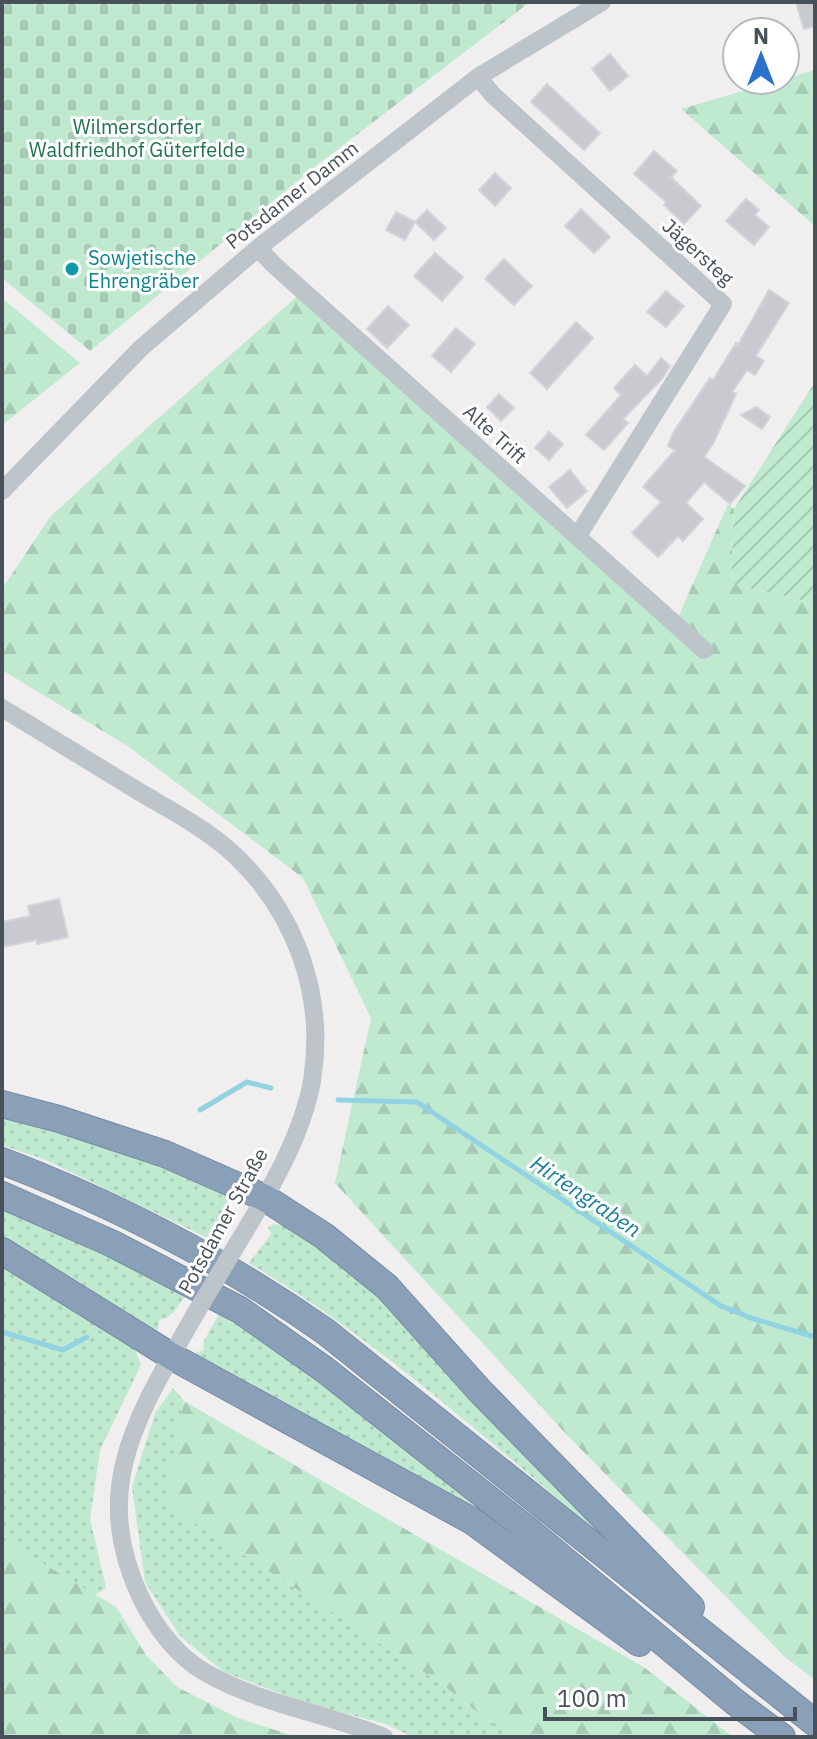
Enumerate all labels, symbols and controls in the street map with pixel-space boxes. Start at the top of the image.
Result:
north arrow [721,16,801,96]
text: N [753,21,769,50]
park label: Wilmersdorfer Waldfriedhof Güterfelde [29,113,245,163]
street label: Potsdamer Damm [220,134,364,255]
street label: Jägersteg [657,212,740,291]
place label: Sowjetische Ehrengräber [88,244,199,294]
marker: Sowjetische Ehrengräber [63,260,81,278]
street label: Alte Trift [458,398,533,469]
street label: Potsdamer Straße [171,1143,274,1299]
water label: Hirtengraben [525,1148,647,1243]
scale bar [545,1671,795,1721]
text: 100 m [557,1682,627,1714]

